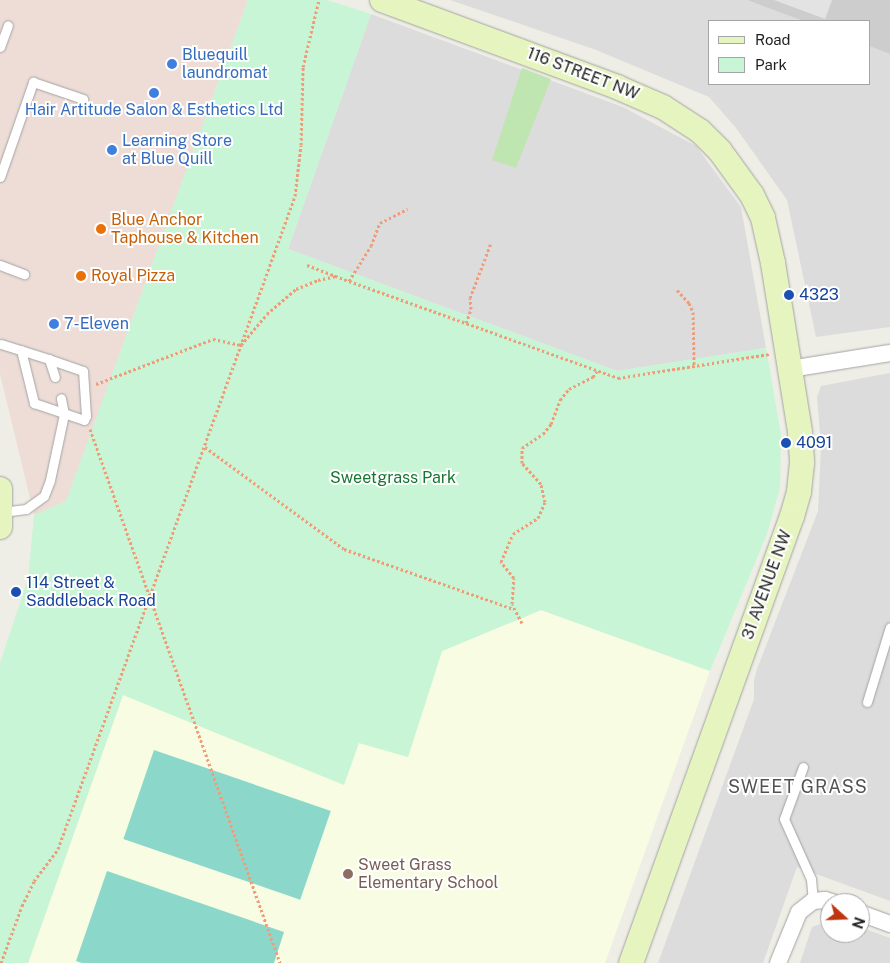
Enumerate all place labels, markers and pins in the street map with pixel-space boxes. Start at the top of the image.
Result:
place label: Bluequill laundromat [182,45,268,83]
marker: Bluequill laundromat [166,58,178,70]
marker: Hair Artitude Salon & Esthetics Ltd [148,87,160,99]
place label: Hair Artitude Salon & Esthetics Ltd [25,100,283,120]
place label: Learning Store at Blue Quill [122,131,232,169]
marker: Learning Store at Blue Quill [106,144,118,156]
place label: Blue Anchor Taphouse & Kitchen [111,210,259,248]
marker: Blue Anchor Taphouse & Kitchen [95,223,107,235]
place label: Royal Pizza [91,266,175,286]
marker: Royal Pizza [75,270,87,282]
place label: 4323 [799,285,839,305]
marker: 4323 [783,289,795,301]
place label: 7-Eleven [64,314,129,334]
marker: 7-Eleven [48,318,60,330]
place label: 4091 [796,433,832,453]
marker: 4091 [780,437,792,449]
place label: 114 Street & Saddleback Road [26,573,156,611]
marker: 114 Street & Saddleback Road [10,586,22,598]
place label: Sweet Grass Elementary School [358,855,498,893]
marker: Sweet Grass Elementary School [342,868,354,880]

